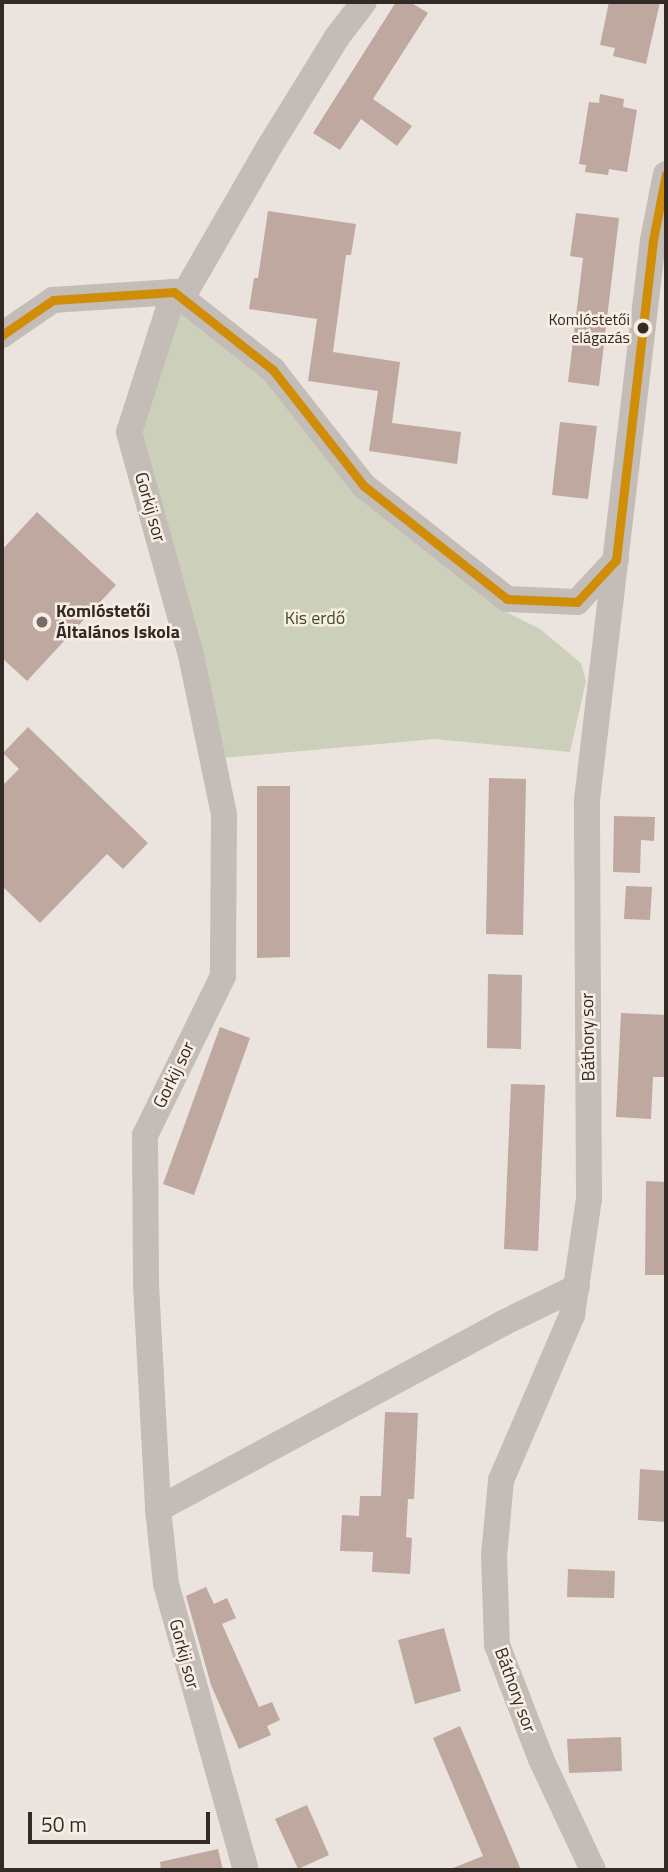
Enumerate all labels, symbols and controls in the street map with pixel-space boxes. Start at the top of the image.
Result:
place label: Komlóstetői elágazás [549,309,630,347]
marker: Komlóstetői elágazás [636,321,650,335]
street label: Gorkij sor [130,470,170,544]
place label: Komlóstetői Általános Iskola [56,601,180,644]
park label: Kis erdő [285,607,345,629]
marker: Komlóstetői Általános Iskola [34,614,50,630]
street label: Báthory sor [576,993,600,1081]
street label: Gorkij sor [149,1038,199,1112]
street label: Gorkij sor [164,1617,204,1691]
street label: Báthory sor [490,1645,540,1735]
scale bar [32,1798,214,1842]
text: 50 m [41,1808,87,1840]

